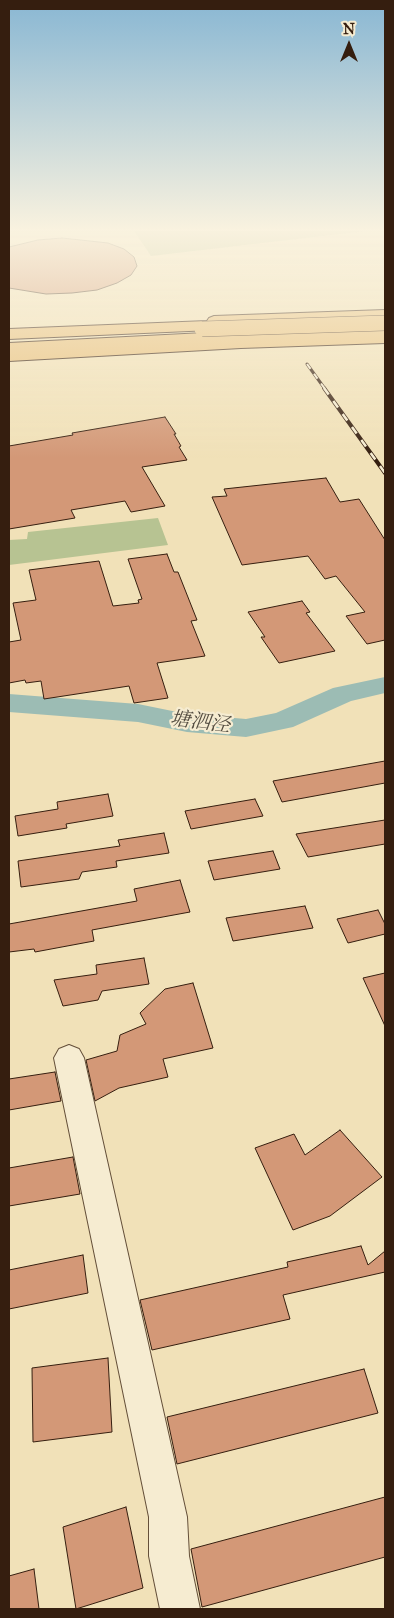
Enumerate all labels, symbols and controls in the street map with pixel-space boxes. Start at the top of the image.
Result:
north arrow [324,20,374,70]
text: N [343,21,355,38]
water label: 塘泗泾 [169,707,231,739]

